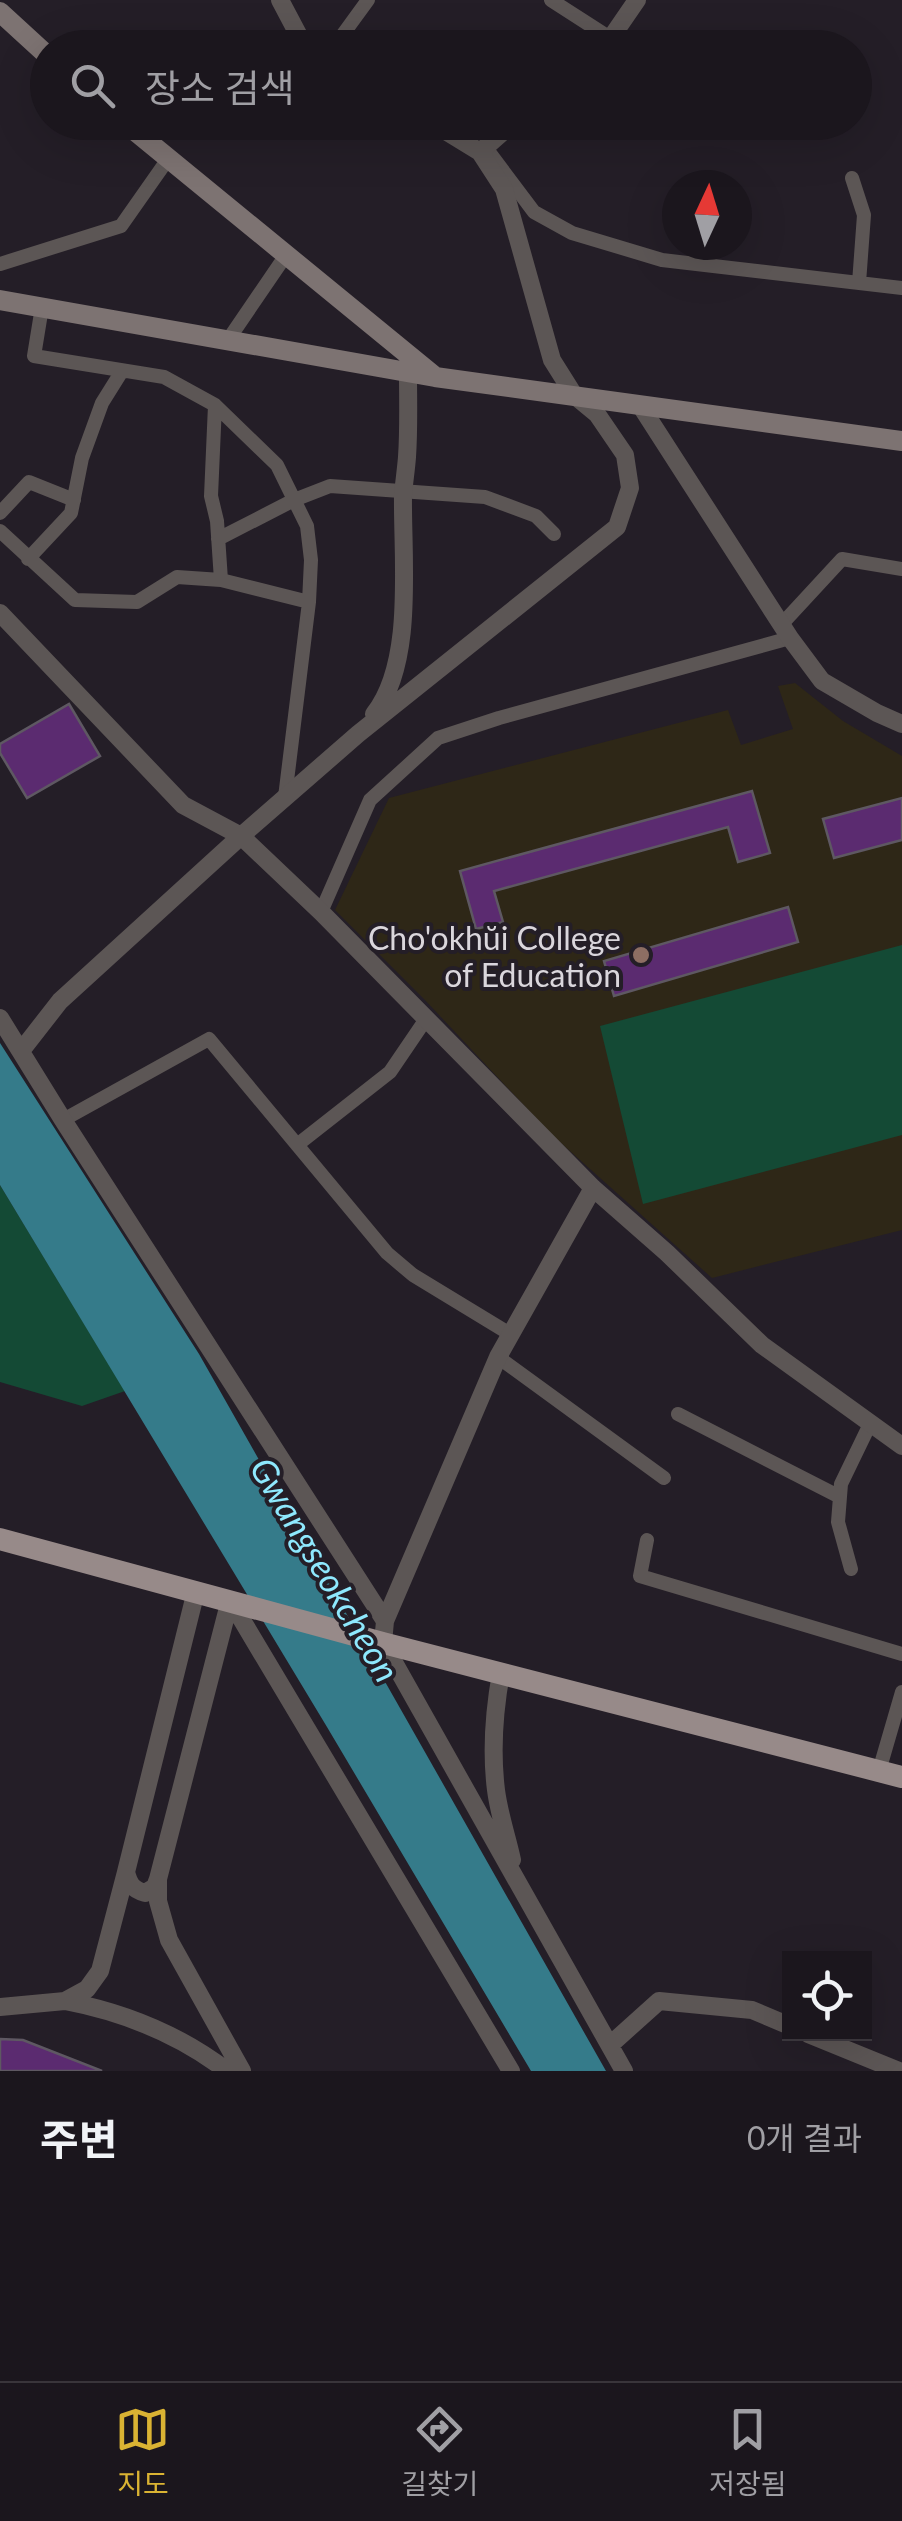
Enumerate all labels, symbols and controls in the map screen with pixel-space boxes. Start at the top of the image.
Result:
search box [30,30,872,140]
icon: search [65,58,120,113]
text: 장소 검색 [145,64,295,110]
north arrow [662,170,752,260]
place label: Cho'okhŭi College of Education [368,918,621,994]
marker: Cho'okhŭi College of Education [630,944,652,966]
water label: Gwangseokcheon [243,1449,409,1689]
map controls [782,1951,872,2041]
button: locate [782,1951,872,2041]
text: 주변 [40,2114,117,2164]
text: 0개 결과 [747,2118,862,2157]
tab: 지도 [115,2402,170,2502]
tab: 길찾기 [401,2402,479,2502]
tab: 저장됨 [709,2402,787,2502]

